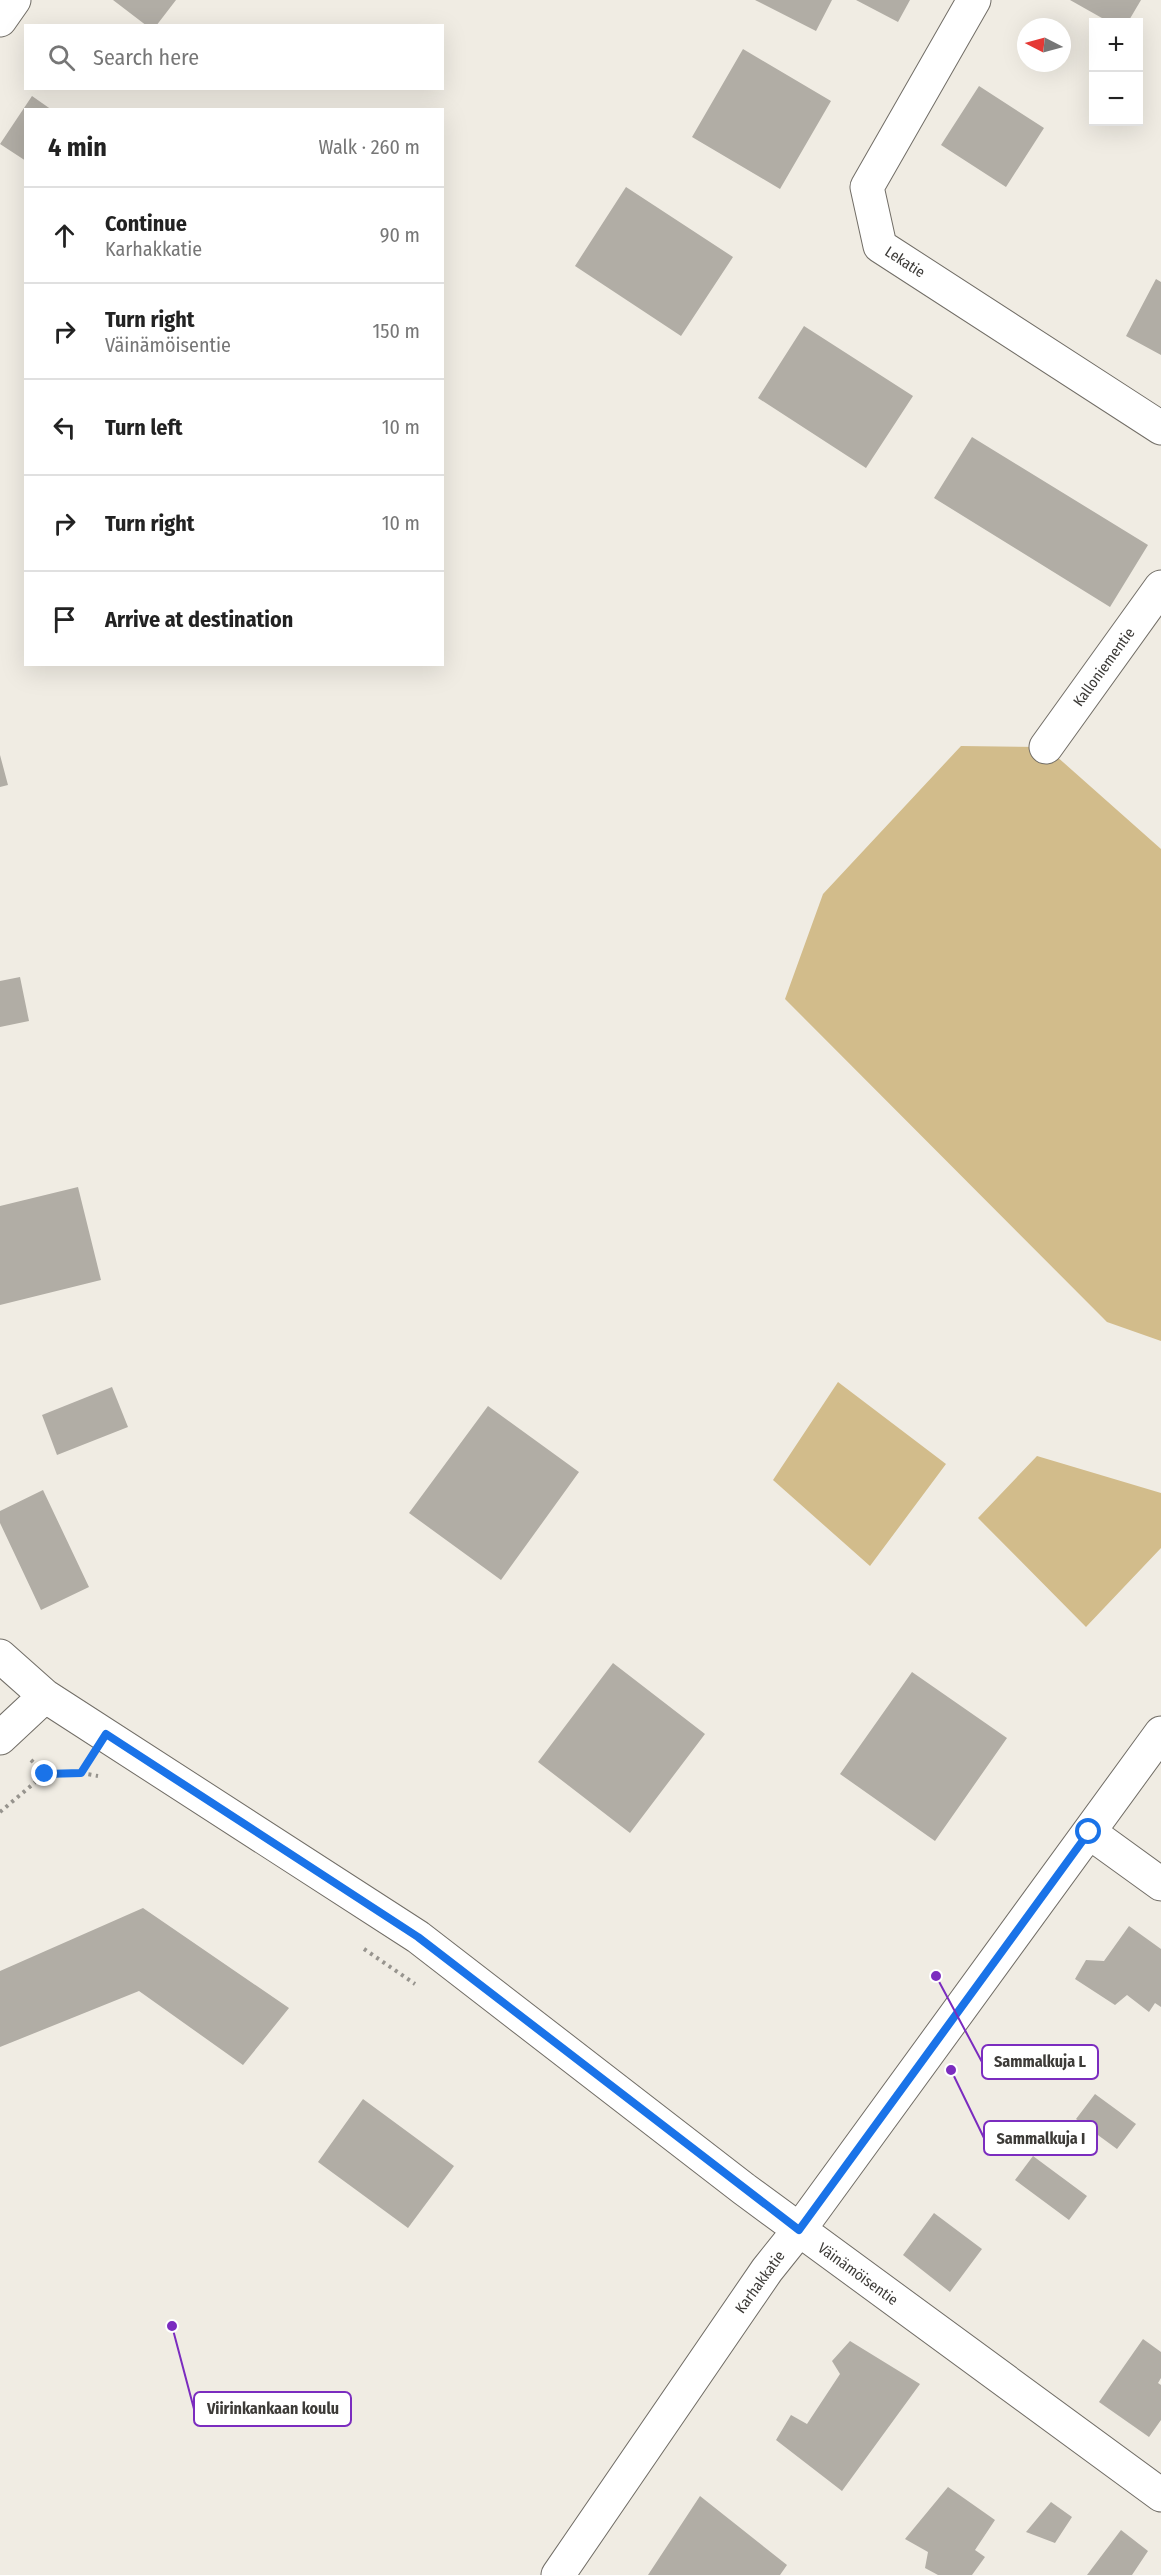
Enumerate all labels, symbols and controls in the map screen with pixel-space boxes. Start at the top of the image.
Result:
north arrow [1017,18,1071,72]
map controls [1089,18,1143,126]
button: + [1089,18,1143,72]
search box [24,24,444,90]
icon: search [45,41,78,74]
text: Search here [93,44,199,71]
button: − [1089,72,1143,126]
text: 4 min [48,132,107,163]
text: Walk · 260 m [319,135,420,159]
text: Continue [105,210,187,237]
icon: ahead [48,219,81,252]
text: 90 m [380,223,420,247]
text: Karhakkatie [105,237,202,261]
street label: Lekatie [882,242,928,282]
text: Turn right [105,306,194,333]
icon: right [48,315,81,348]
text: 150 m [373,319,420,343]
text: Väinämöisentie [105,333,231,357]
icon: left [48,411,81,444]
text: Turn left [105,414,183,441]
text: 10 m [382,415,420,439]
icon: right [48,507,81,540]
text: Turn right [105,510,194,537]
text: 10 m [382,511,420,535]
icon: arrive [48,603,81,636]
text: Arrive at destination [105,606,293,633]
street label: Kalloniementie [1069,624,1139,710]
route end [31,1760,57,1786]
route start [1075,1818,1101,1844]
callout: Sammalkuja L [982,2045,1098,2079]
text: Sammalkuja L [994,2052,1087,2071]
callout: Sammalkuja I [984,2121,1097,2155]
text: Sammalkuja I [997,2129,1085,2148]
street label: Väinämöisentie [815,2239,901,2309]
street label: Karhakkatie [731,2247,789,2317]
callout: Viirinkankaan koulu [194,2392,351,2426]
text: Viirinkankaan koulu [206,2399,339,2418]

